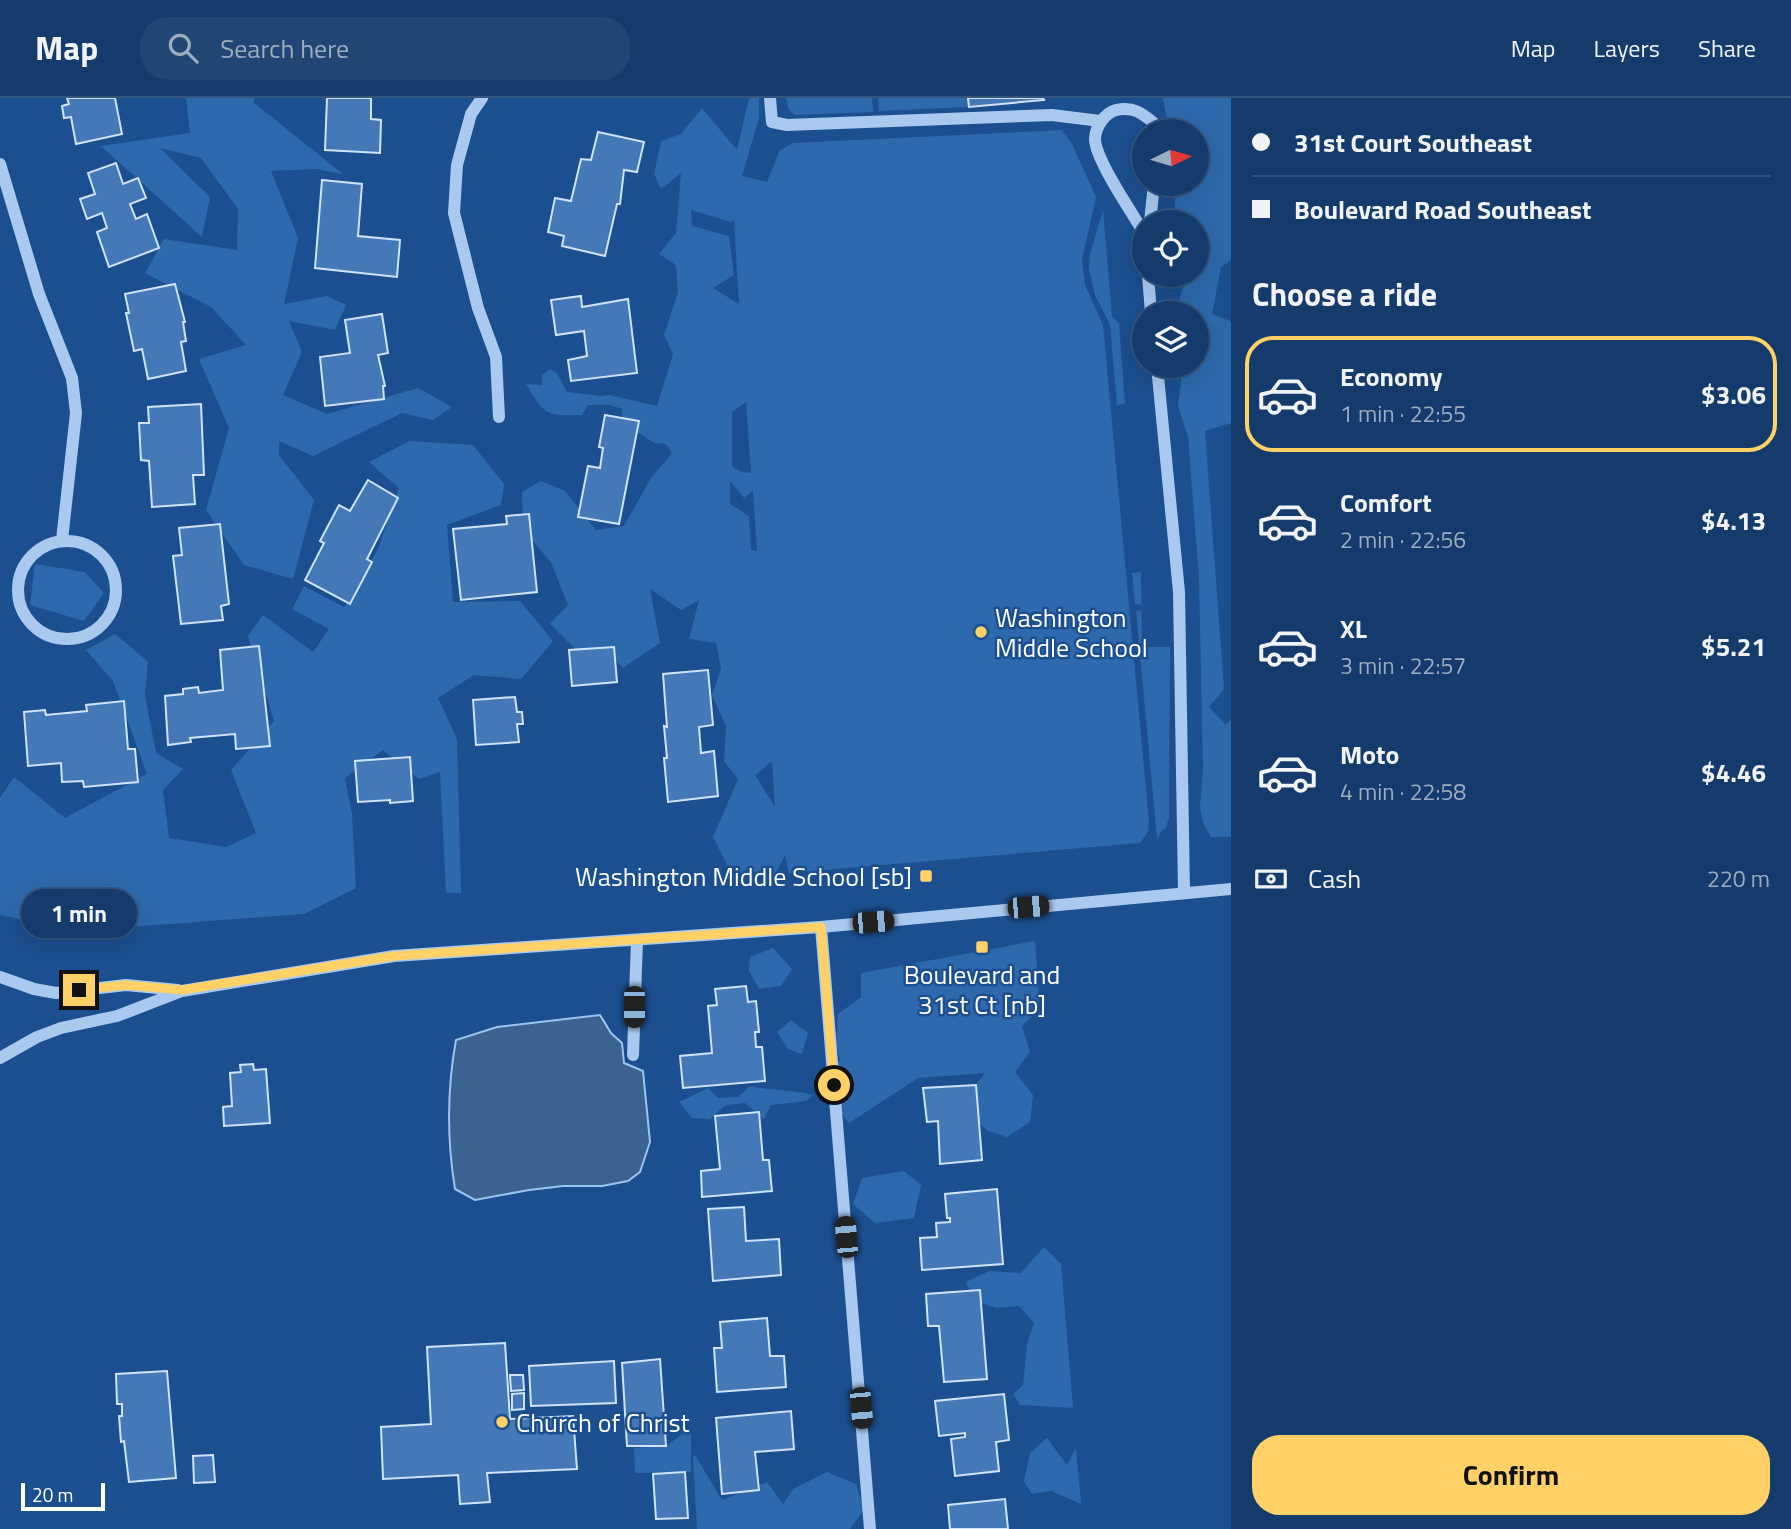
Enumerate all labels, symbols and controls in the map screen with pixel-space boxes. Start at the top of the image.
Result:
search box [140,17,630,80]
text: Map [35,23,98,73]
icon: search [164,29,202,67]
text: Search here [220,29,349,68]
text: Map [1511,30,1556,66]
text: Layers [1594,30,1660,66]
text: Share [1698,30,1756,66]
north arrow [1132,119,1209,196]
map controls [1132,119,1209,378]
text: 31st Court Southeast [1294,123,1532,162]
text: Boulevard Road Southeast [1294,190,1591,229]
button: locate [1132,210,1209,287]
text: Choose a ride [1252,270,1437,318]
button: layers [1132,301,1209,378]
text: Economy [1340,357,1442,396]
icon: car [1256,363,1319,426]
text: $3.06 [1701,375,1766,414]
text: 1 min · 22:55 [1340,396,1466,431]
text: Comfort [1340,483,1432,522]
icon: car [1256,489,1319,552]
text: $4.13 [1701,501,1766,540]
text: 2 min · 22:56 [1340,522,1466,557]
place label: Washington Middle School [995,598,1148,667]
text: XL [1340,609,1367,648]
icon: car [1256,615,1319,678]
marker: Washington Middle School [973,624,989,640]
text: $5.21 [1701,627,1766,666]
text: 3 min · 22:57 [1340,648,1466,683]
text: Moto [1340,735,1399,774]
icon: car [1256,741,1319,804]
text: $4.46 [1701,753,1766,792]
text: 4 min · 22:58 [1340,774,1466,809]
place label: Washington Middle School [sb] [575,857,912,896]
text: Cash [1308,859,1361,898]
icon: cash [1252,860,1290,898]
text: 220 m [1707,861,1770,896]
marker: Washington Middle School [sb] [918,868,934,884]
callout: 1 min [21,888,137,938]
car [1007,895,1050,919]
text: 1 min [51,896,107,931]
car [852,910,895,934]
marker: Boulevard and 31st Ct [nb] [974,939,990,955]
place label: Boulevard and 31st Ct [nb] [904,955,1060,1024]
route end [63,974,95,1006]
car [624,986,645,1028]
route start [818,1069,850,1101]
car [834,1215,859,1259]
car [849,1386,874,1430]
place label: Church of Christ [516,1403,690,1442]
marker: Church of Christ [494,1414,510,1430]
button: Confirm [1252,1435,1770,1515]
scale bar [21,1480,105,1512]
text: 20 m [32,1480,73,1509]

